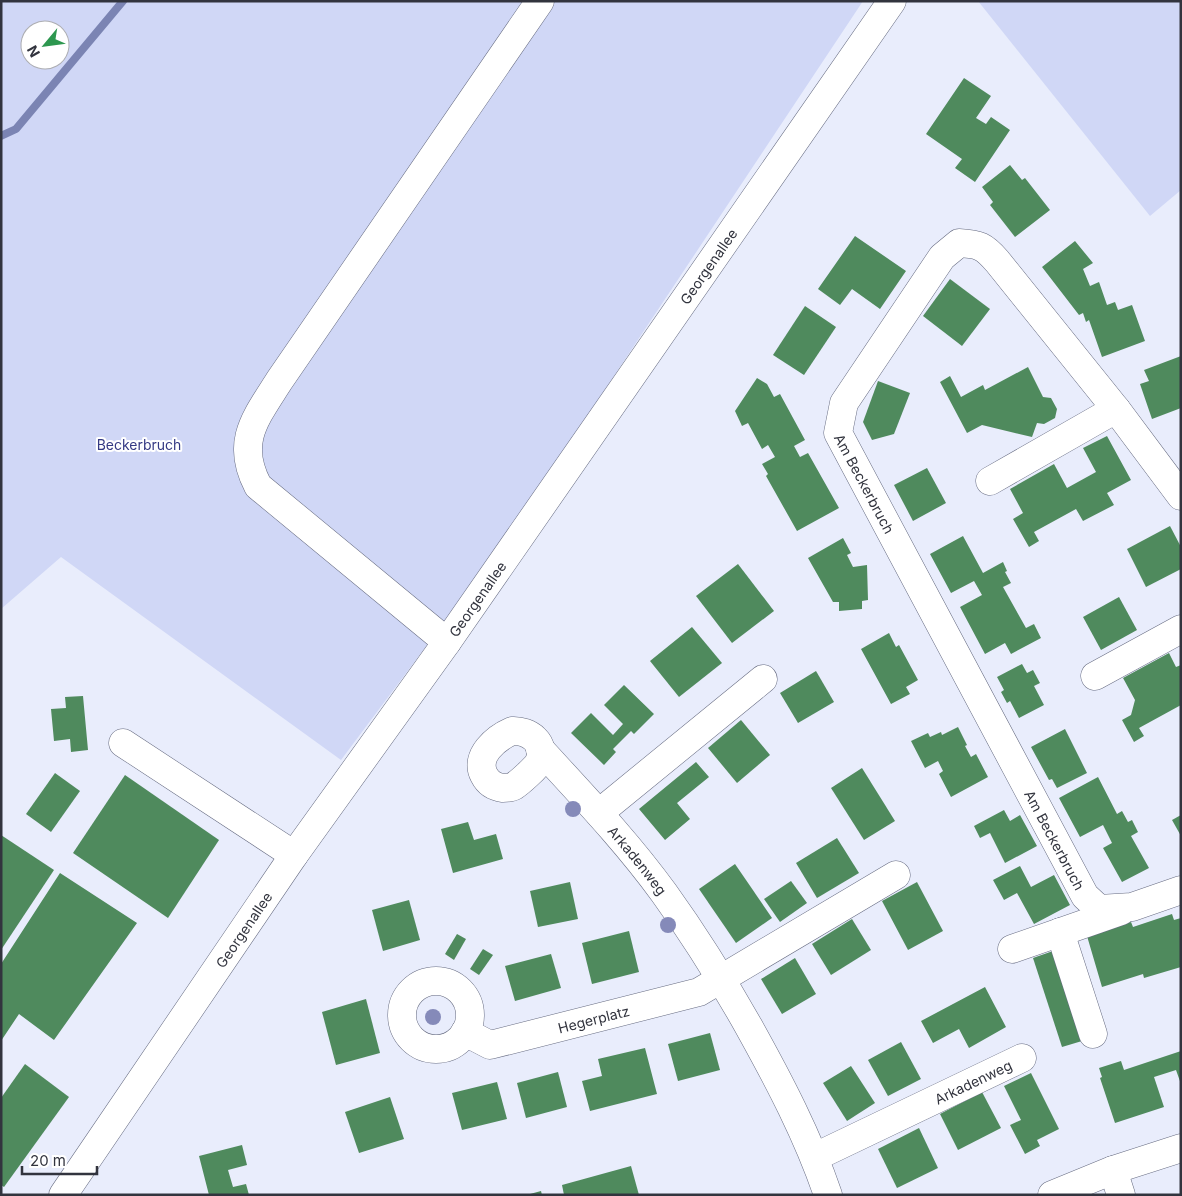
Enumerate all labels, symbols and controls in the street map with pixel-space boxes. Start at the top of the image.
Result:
north arrow [20,20,70,70]
text: N [23,43,43,60]
street label: Georgenallee [676,225,740,307]
street label: Am Beckerbruch [831,431,898,536]
park label: Beckerbruch [97,436,181,453]
street label: Georgenallee [445,558,509,640]
street label: Am Beckerbruch [1021,787,1089,893]
street label: Arkadenweg [605,822,671,898]
street label: Georgenallee [212,888,275,971]
street label: Hegerplatz [556,1002,631,1036]
street label: Arkadenweg [931,1056,1014,1107]
scale bar [22,1144,98,1176]
text: 20 m [30,1151,66,1170]

